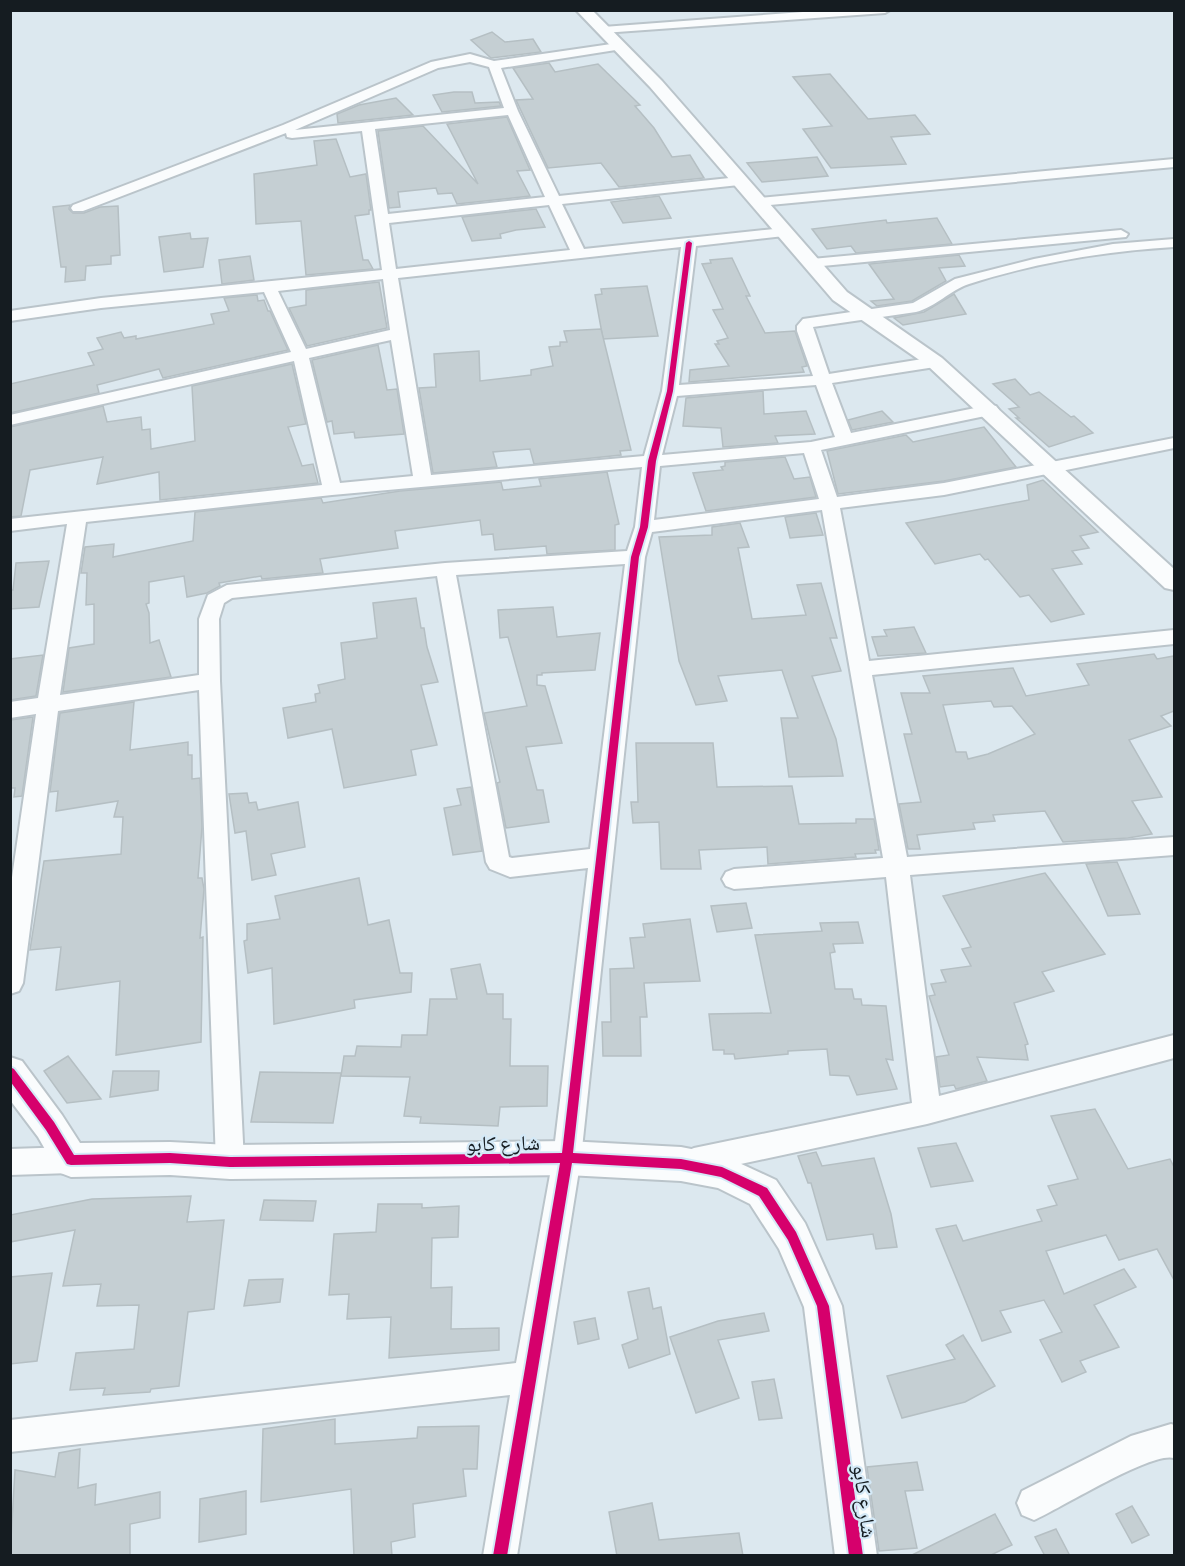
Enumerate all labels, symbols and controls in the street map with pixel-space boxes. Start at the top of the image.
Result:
street label: شارع كابو [466,1125,540,1157]
street label: شارع كابو [847,1463,887,1539]

